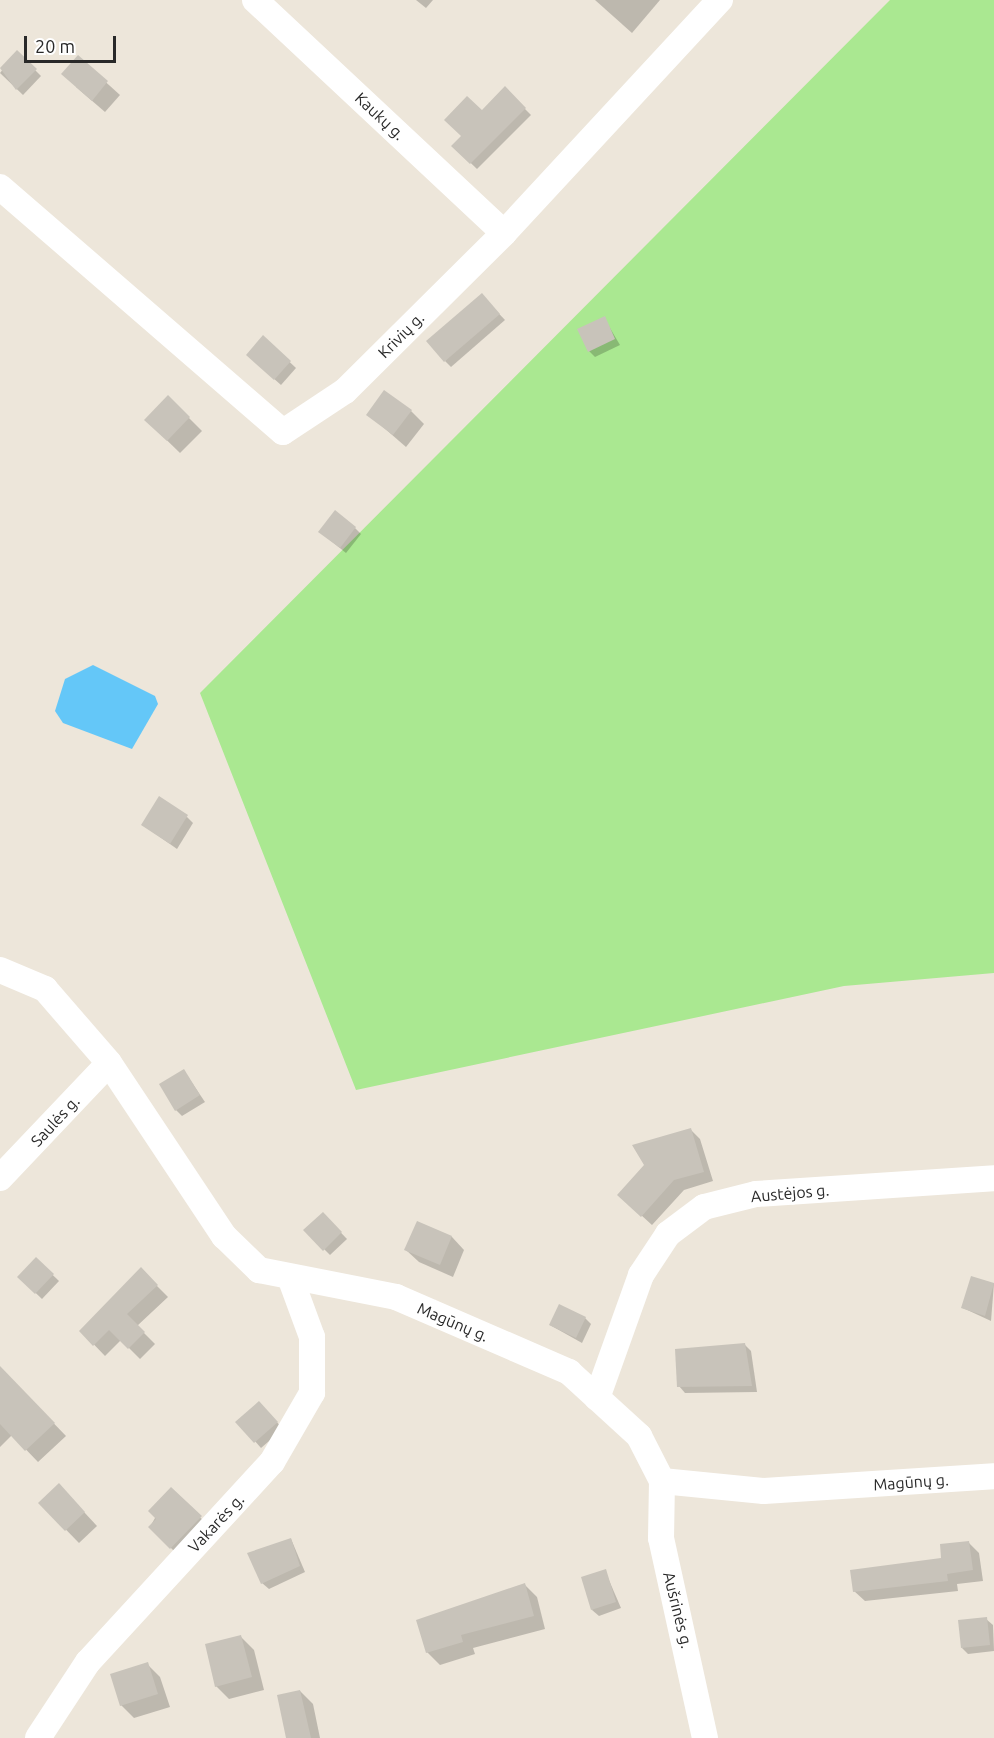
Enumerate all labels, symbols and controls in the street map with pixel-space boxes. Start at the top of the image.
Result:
scale bar [27,24,118,62]
text: 20 m [35,36,75,56]
street label: Kaukų g. [351,88,409,144]
street label: Krivių g. [374,308,428,362]
street label: Saulės g. [27,1092,83,1150]
street label: Austėjos g. [750,1180,830,1206]
street label: Magūnų g. [414,1298,492,1346]
street label: Magūnų g. [873,1470,949,1494]
street label: Vakarės g. [184,1490,248,1556]
street label: Aušrinės g. [659,1570,697,1650]

